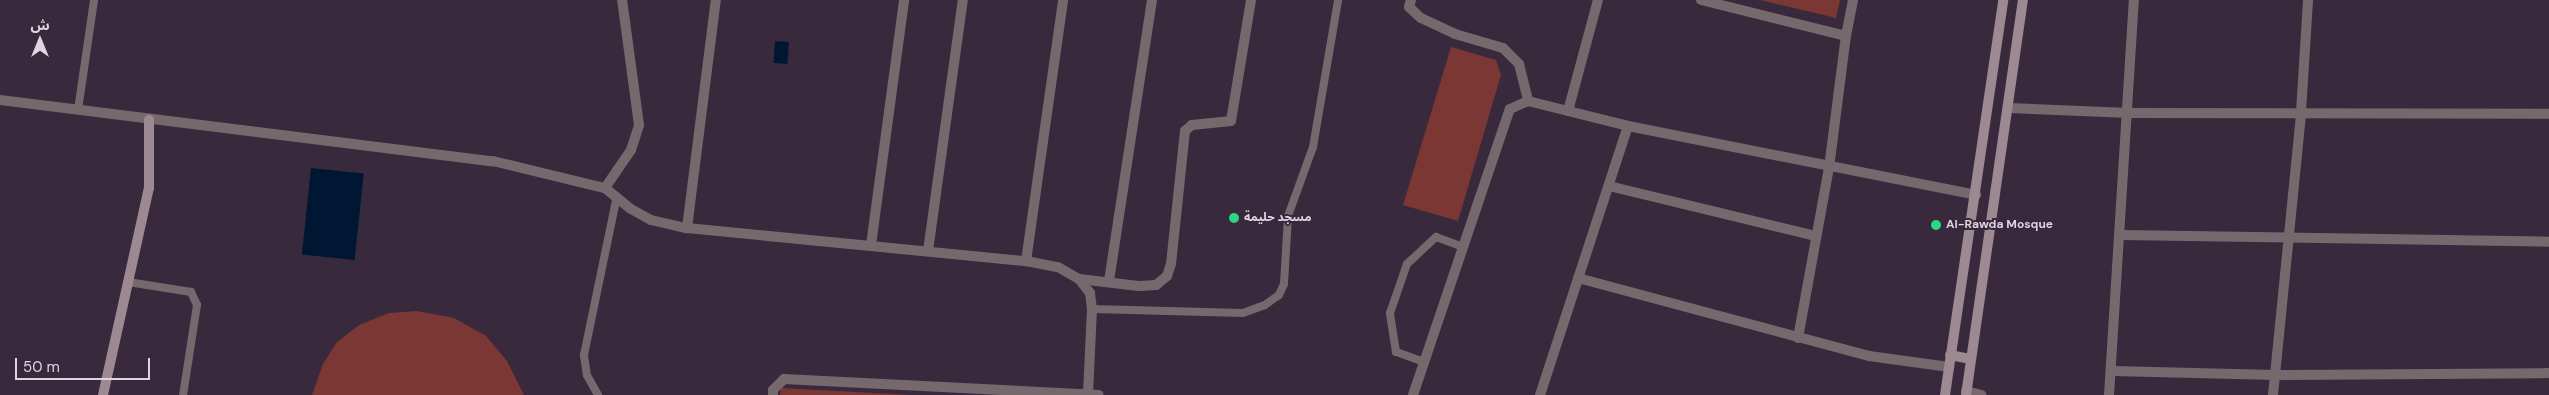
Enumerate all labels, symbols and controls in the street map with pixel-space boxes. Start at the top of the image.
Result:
north arrow [15,15,65,65]
text: ش [30,16,50,34]
place label: مسجد حليمة [1244,211,1311,225]
marker: مسجد حليمة [1228,212,1240,224]
place label: Al-Rawda Mosque [1946,218,2053,232]
marker: Al-Rawda Mosque [1930,219,1942,231]
scale bar [18,348,152,380]
text: 50 m [23,357,60,377]

